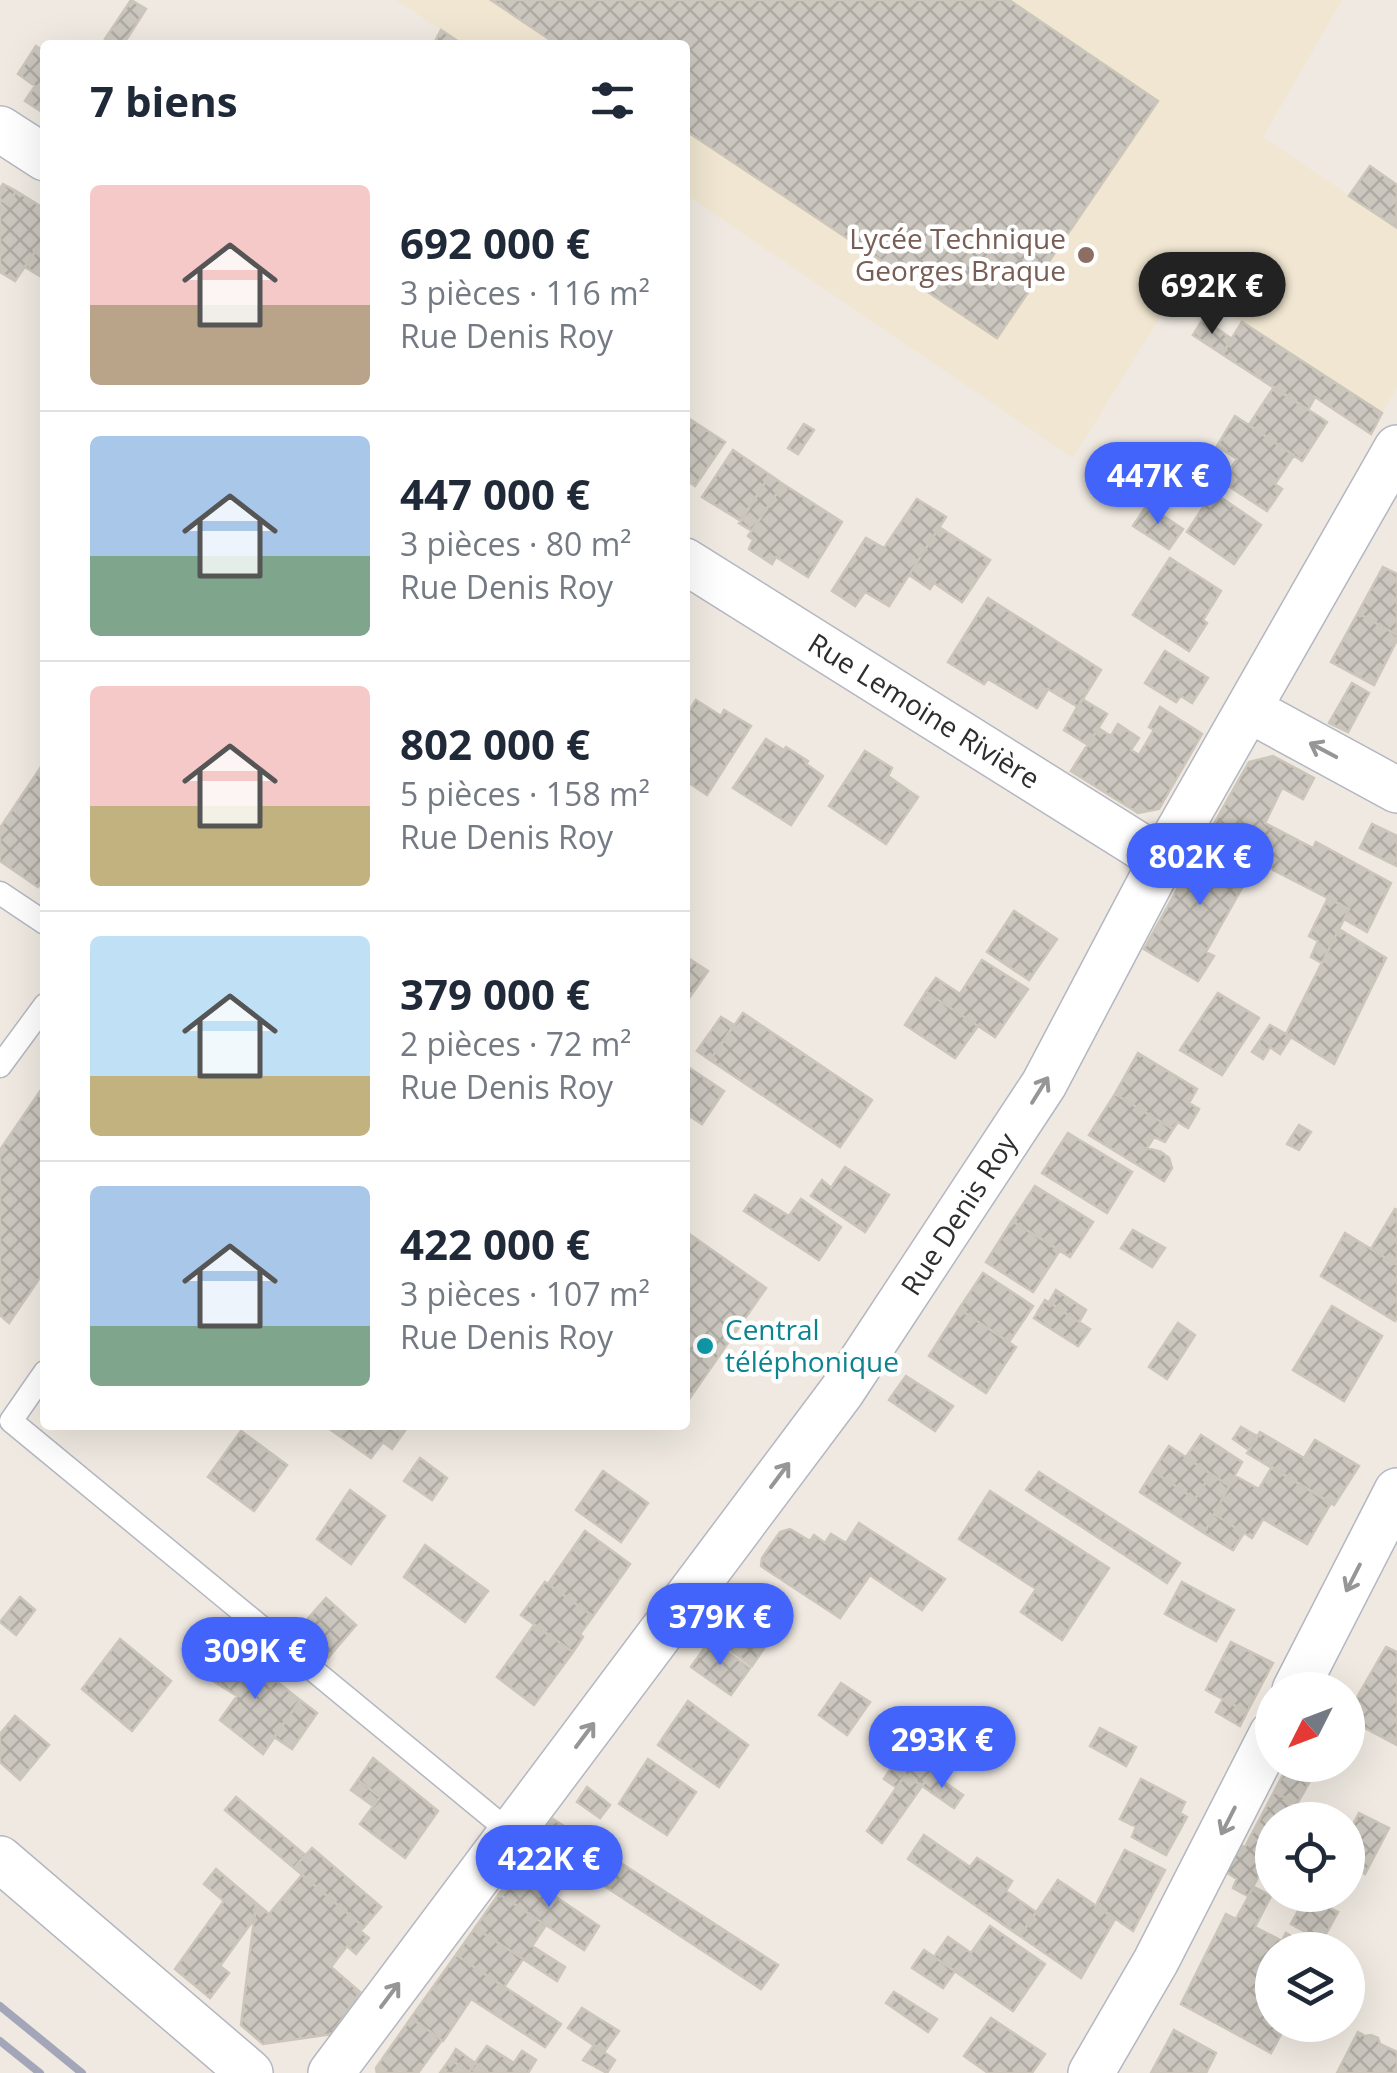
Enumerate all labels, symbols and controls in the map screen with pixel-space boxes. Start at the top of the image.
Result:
text: 7 biens [90,72,238,129]
icon: filters [585,73,640,128]
text: 692 000 € [400,214,590,271]
place label: Lycée Technique Georges Braque [849,219,1066,289]
icon: home [170,225,290,345]
marker: Lycée Technique Georges Braque [1075,244,1097,266]
pin: 692K € [1131,252,1293,337]
text: 692K € [1161,263,1263,306]
text: 3 pièces · 116 m² [400,271,650,314]
text: Rue Denis Roy [400,314,613,357]
pin: 447K € [1077,442,1239,527]
text: 447K € [1107,453,1209,496]
text: 447 000 € [400,465,590,522]
icon: home [170,476,290,596]
text: 3 pièces · 80 m² [400,522,631,565]
text: Rue Denis Roy [400,565,613,608]
street label: Rue Lemoine Rivière [802,624,1047,797]
text: 802 000 € [400,715,590,772]
icon: home [170,726,290,846]
one-way arrow [1309,740,1339,759]
text: 5 pièces · 158 m² [400,772,650,815]
text: Rue Denis Roy [400,815,613,858]
pin: 802K € [1119,823,1281,908]
text: 802K € [1149,834,1251,877]
text: 379 000 € [400,965,590,1022]
icon: home [170,976,290,1096]
text: 2 pièces · 72 m² [400,1022,631,1065]
text: Rue Denis Roy [400,1065,613,1108]
one-way arrow [1030,1076,1050,1105]
street label: Rue Denis Roy [891,1124,1025,1302]
text: 422 000 € [400,1215,590,1272]
icon: home [170,1226,290,1346]
text: 3 pièces · 107 m² [400,1272,650,1315]
place label: Central téléphonique [725,1310,899,1380]
text: Rue Denis Roy [400,1315,613,1358]
marker: Central téléphonique [694,1335,716,1357]
one-way arrow [769,1462,790,1489]
one-way arrow [1343,1563,1362,1593]
pin: 379K € [639,1583,801,1668]
text: 379K € [669,1594,771,1637]
pin: 309K € [174,1617,336,1702]
text: 309K € [204,1628,306,1671]
north arrow [1255,1672,1365,1782]
map controls [1255,1672,1365,2042]
pin: 293K € [861,1706,1023,1791]
text: 293K € [891,1717,993,1760]
one-way arrow [574,1722,595,1749]
button: locate [1255,1802,1365,1912]
one-way arrow [1218,1806,1237,1836]
pin: 422K € [468,1825,630,1910]
text: 422K € [498,1836,600,1879]
button: layers [1255,1932,1365,2042]
one-way arrow [379,1982,400,2009]

